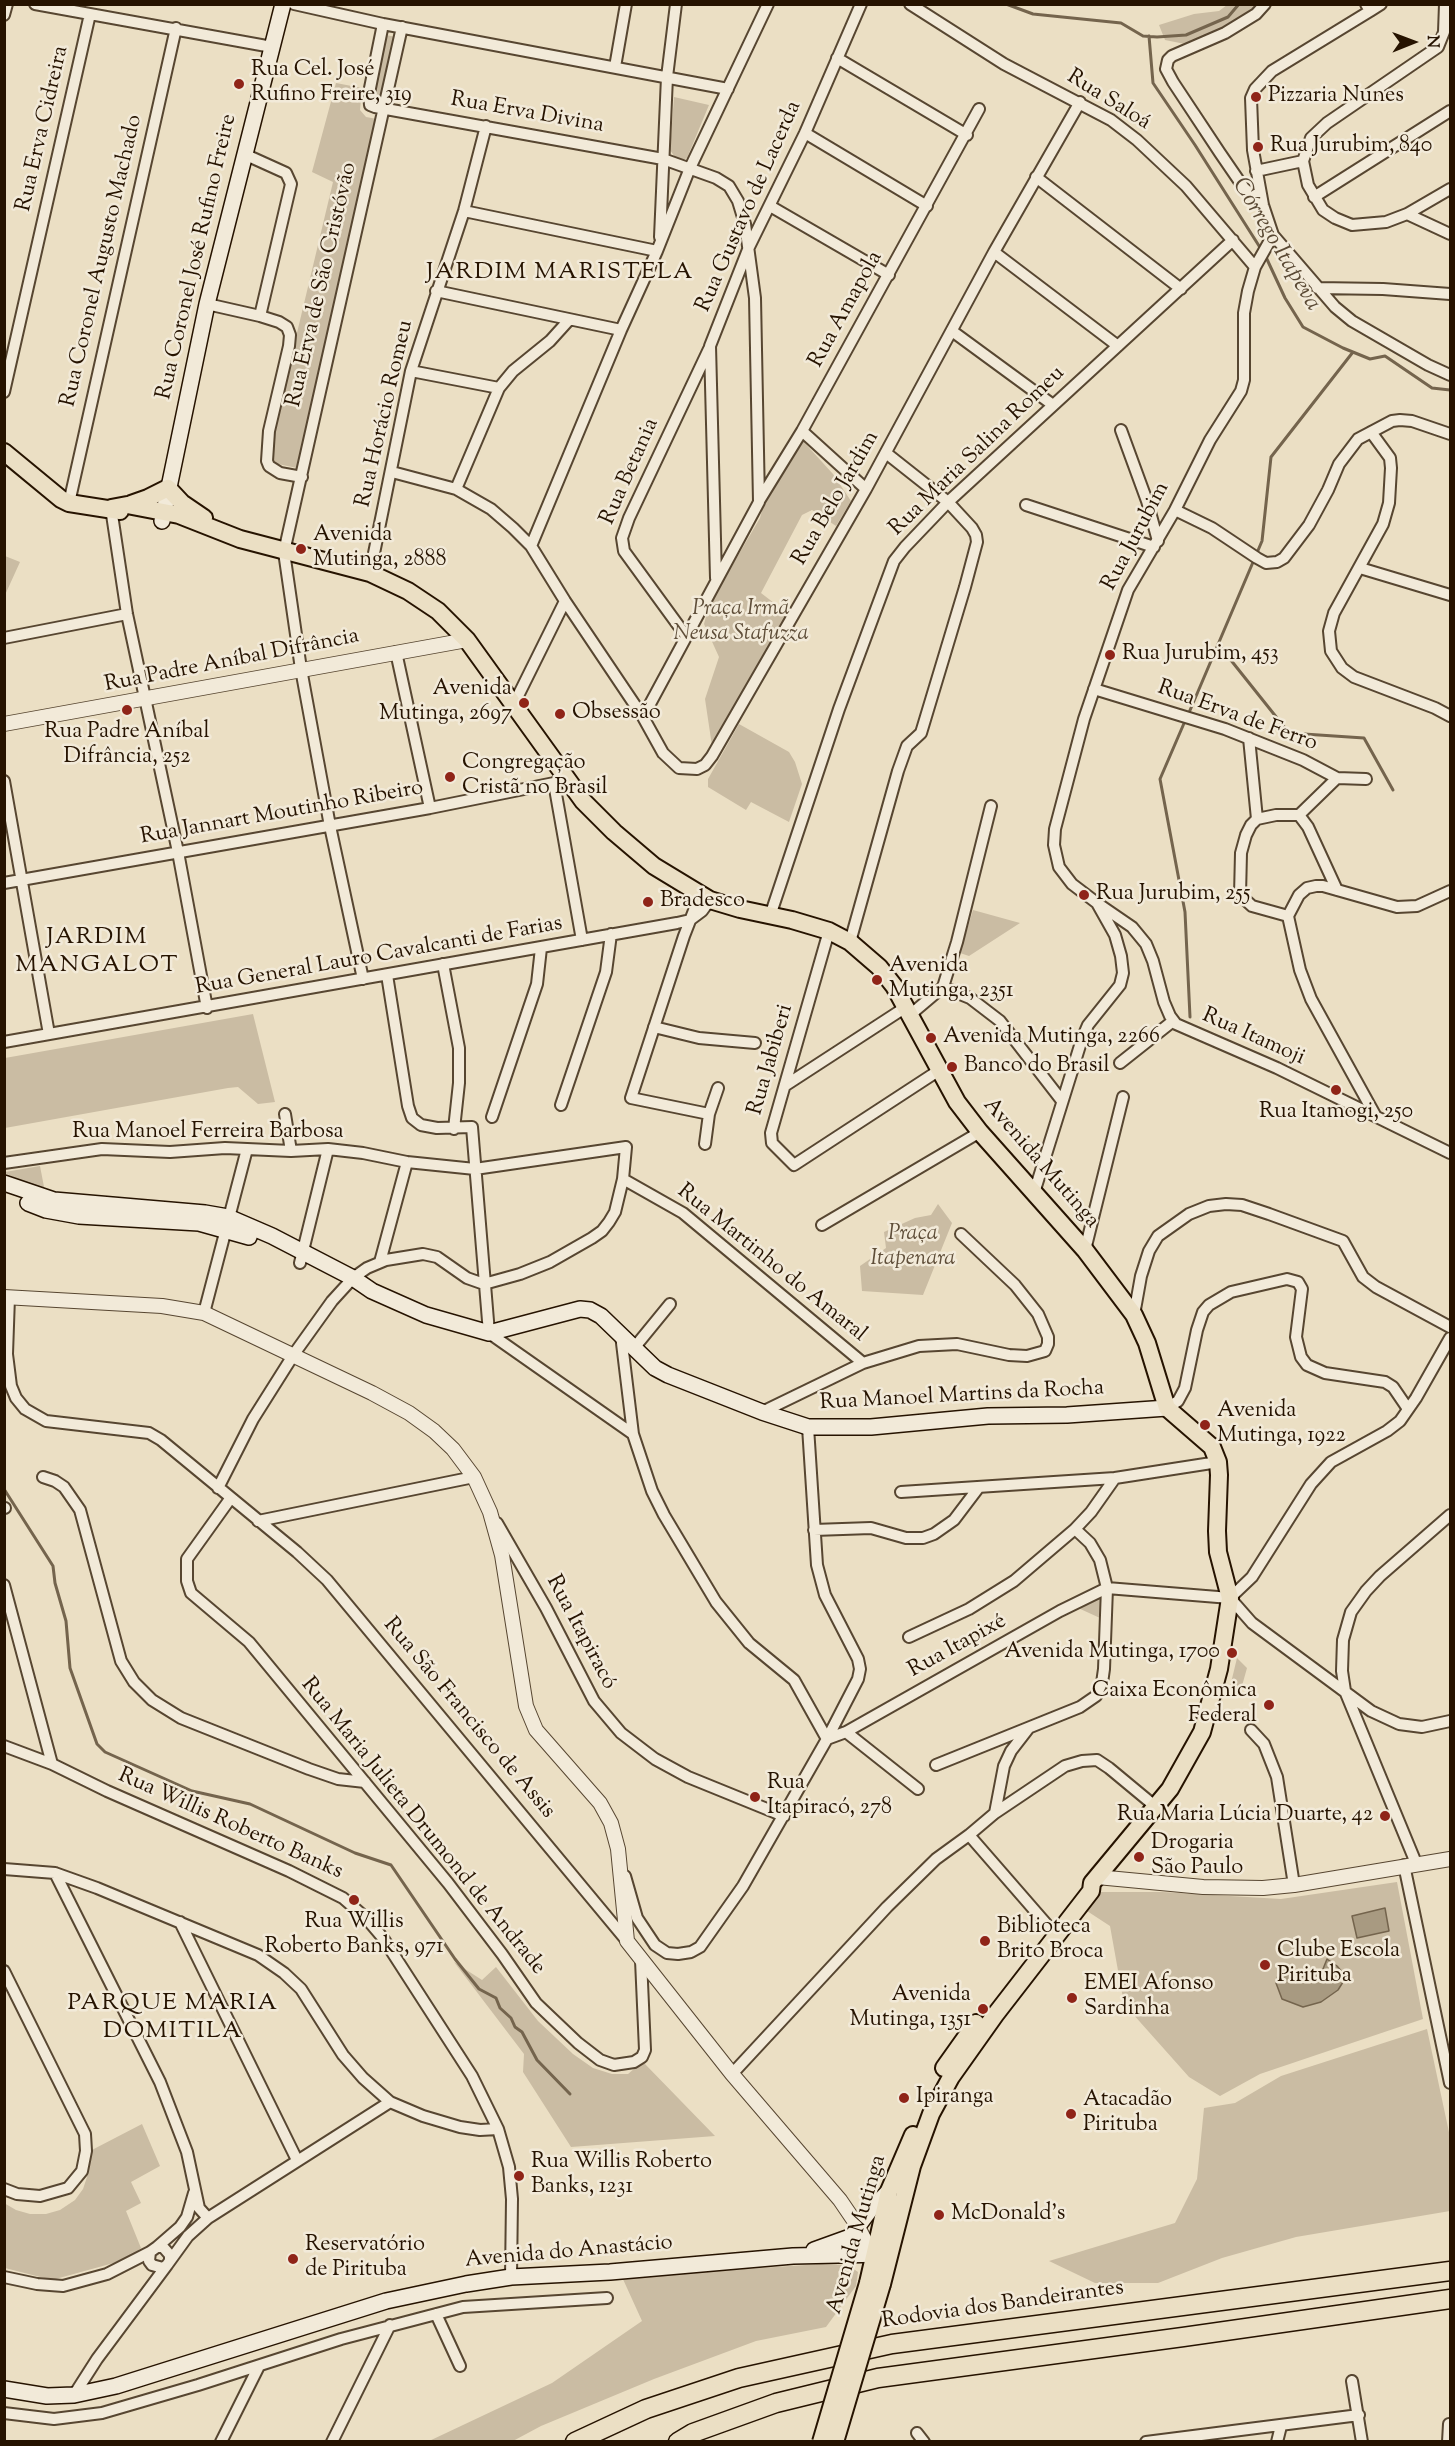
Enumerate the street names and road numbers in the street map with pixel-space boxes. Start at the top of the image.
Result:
street label: Rua Erva Cidreira [12,44,76,214]
street label: Rua Saloá [1061,65,1155,137]
street label: Rua Erva Divina [448,88,606,140]
street label: Rua Gustavo de Lacerda [692,97,808,317]
street label: Rua Coronel Augusto Machado [57,112,149,410]
street label: Rua Coronel José Rufino Freire [152,112,244,402]
street label: Rua Erva de São Cristóvão [282,160,364,410]
street label: Rua Amapola [804,247,890,373]
street label: Rua Horácio Romeu [352,318,420,510]
street label: Rua Maria Salina Romeu [885,361,1071,543]
street label: Rua Betania [596,415,666,529]
street label: Rua Belo Jardim [788,427,886,571]
street label: Rua Jurubim [1097,478,1177,596]
street label: Rua Padre Aníbal Difrância [102,624,362,700]
street label: Rua Erva de Ferro [1153,676,1321,758]
street label: Rua Jannart Moutinho Ribeiro [138,776,426,852]
street label: Rua General Lauro Cavalcanti de Farias [193,912,565,1002]
street label: Rua Jabiberi [744,1002,800,1118]
street label: Rua Itamoji [1197,1004,1309,1072]
street label: Avenida Mutinga [976,1093,1104,1235]
street label: Rua Manoel Ferreira Barbosa [72,1120,344,1146]
street label: Rua Martinho do Amaral [671,1179,871,1349]
street label: Rua Manoel Martins da Rocha [819,1376,1105,1418]
street label: Rua Itapiracó [539,1571,621,1695]
street label: Rua Itapixé [904,1609,1012,1685]
street label: Rua São Francisco de Assis [376,1613,560,1825]
street label: Rua Maria Julieta Drumond de Andrade [294,1673,550,1981]
street label: Rua Willis Roberto Banks [113,1763,347,1887]
street label: Avenida Mutinga [823,2152,893,2318]
street label: Avenida do Anastácio [464,2231,674,2275]
street label: Rodovia dos Bandeirantes [880,2276,1126,2336]

